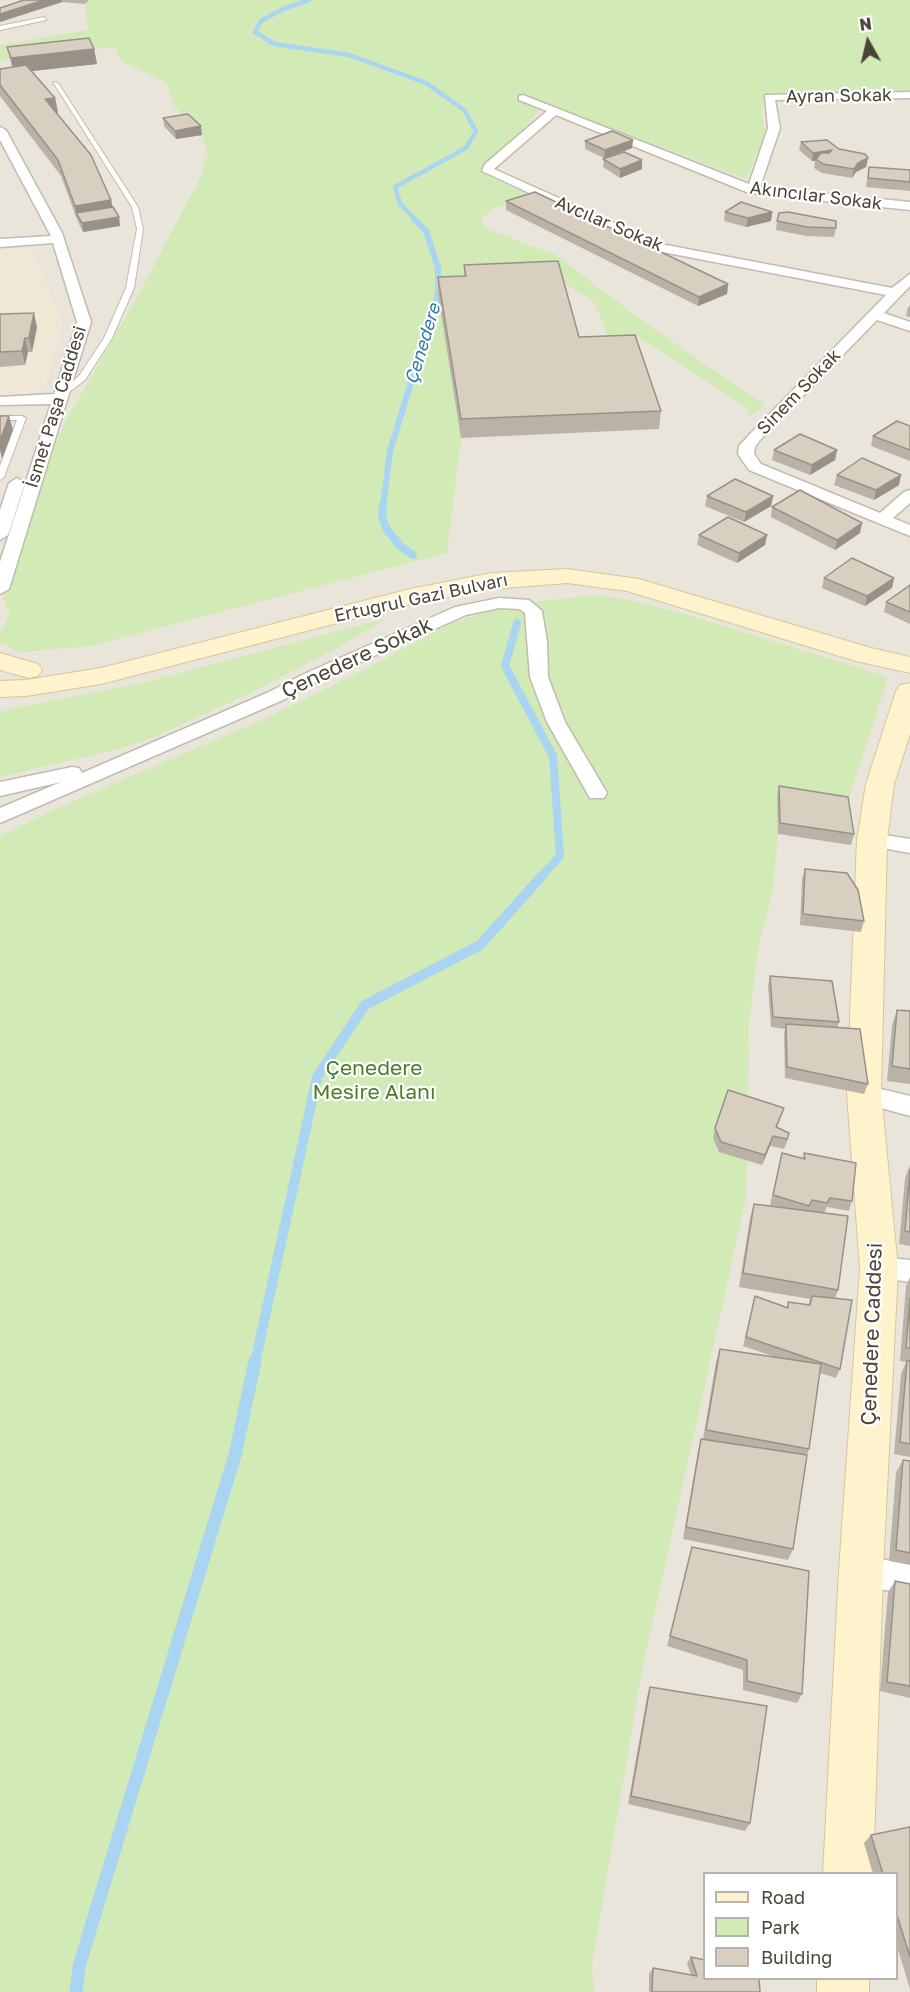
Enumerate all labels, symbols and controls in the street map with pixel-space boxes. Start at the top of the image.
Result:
north arrow [838,12,898,72]
text: N [858,13,873,35]
street label: Ayran Sokak [786,84,892,108]
street label: Akıncılar Sokak [749,177,883,215]
street label: Avcılar Sokak [552,192,666,256]
water label: Çenedere [401,301,445,387]
street label: İsmet Paşa Caddesi [21,323,91,491]
street label: Sinem Sokak [753,345,845,439]
street label: Ertuğrul Gazi Bulvarı [332,569,510,627]
street label: Çenedere Sokak [278,612,436,704]
park label: Çenedere Mesire Alanı [312,1055,436,1105]
street label: Çenedere Caddesi [856,1242,888,1426]
legend [703,1872,898,1980]
text: Road [761,1886,805,1908]
text: Park [761,1916,800,1938]
text: Building [761,1946,832,1968]

